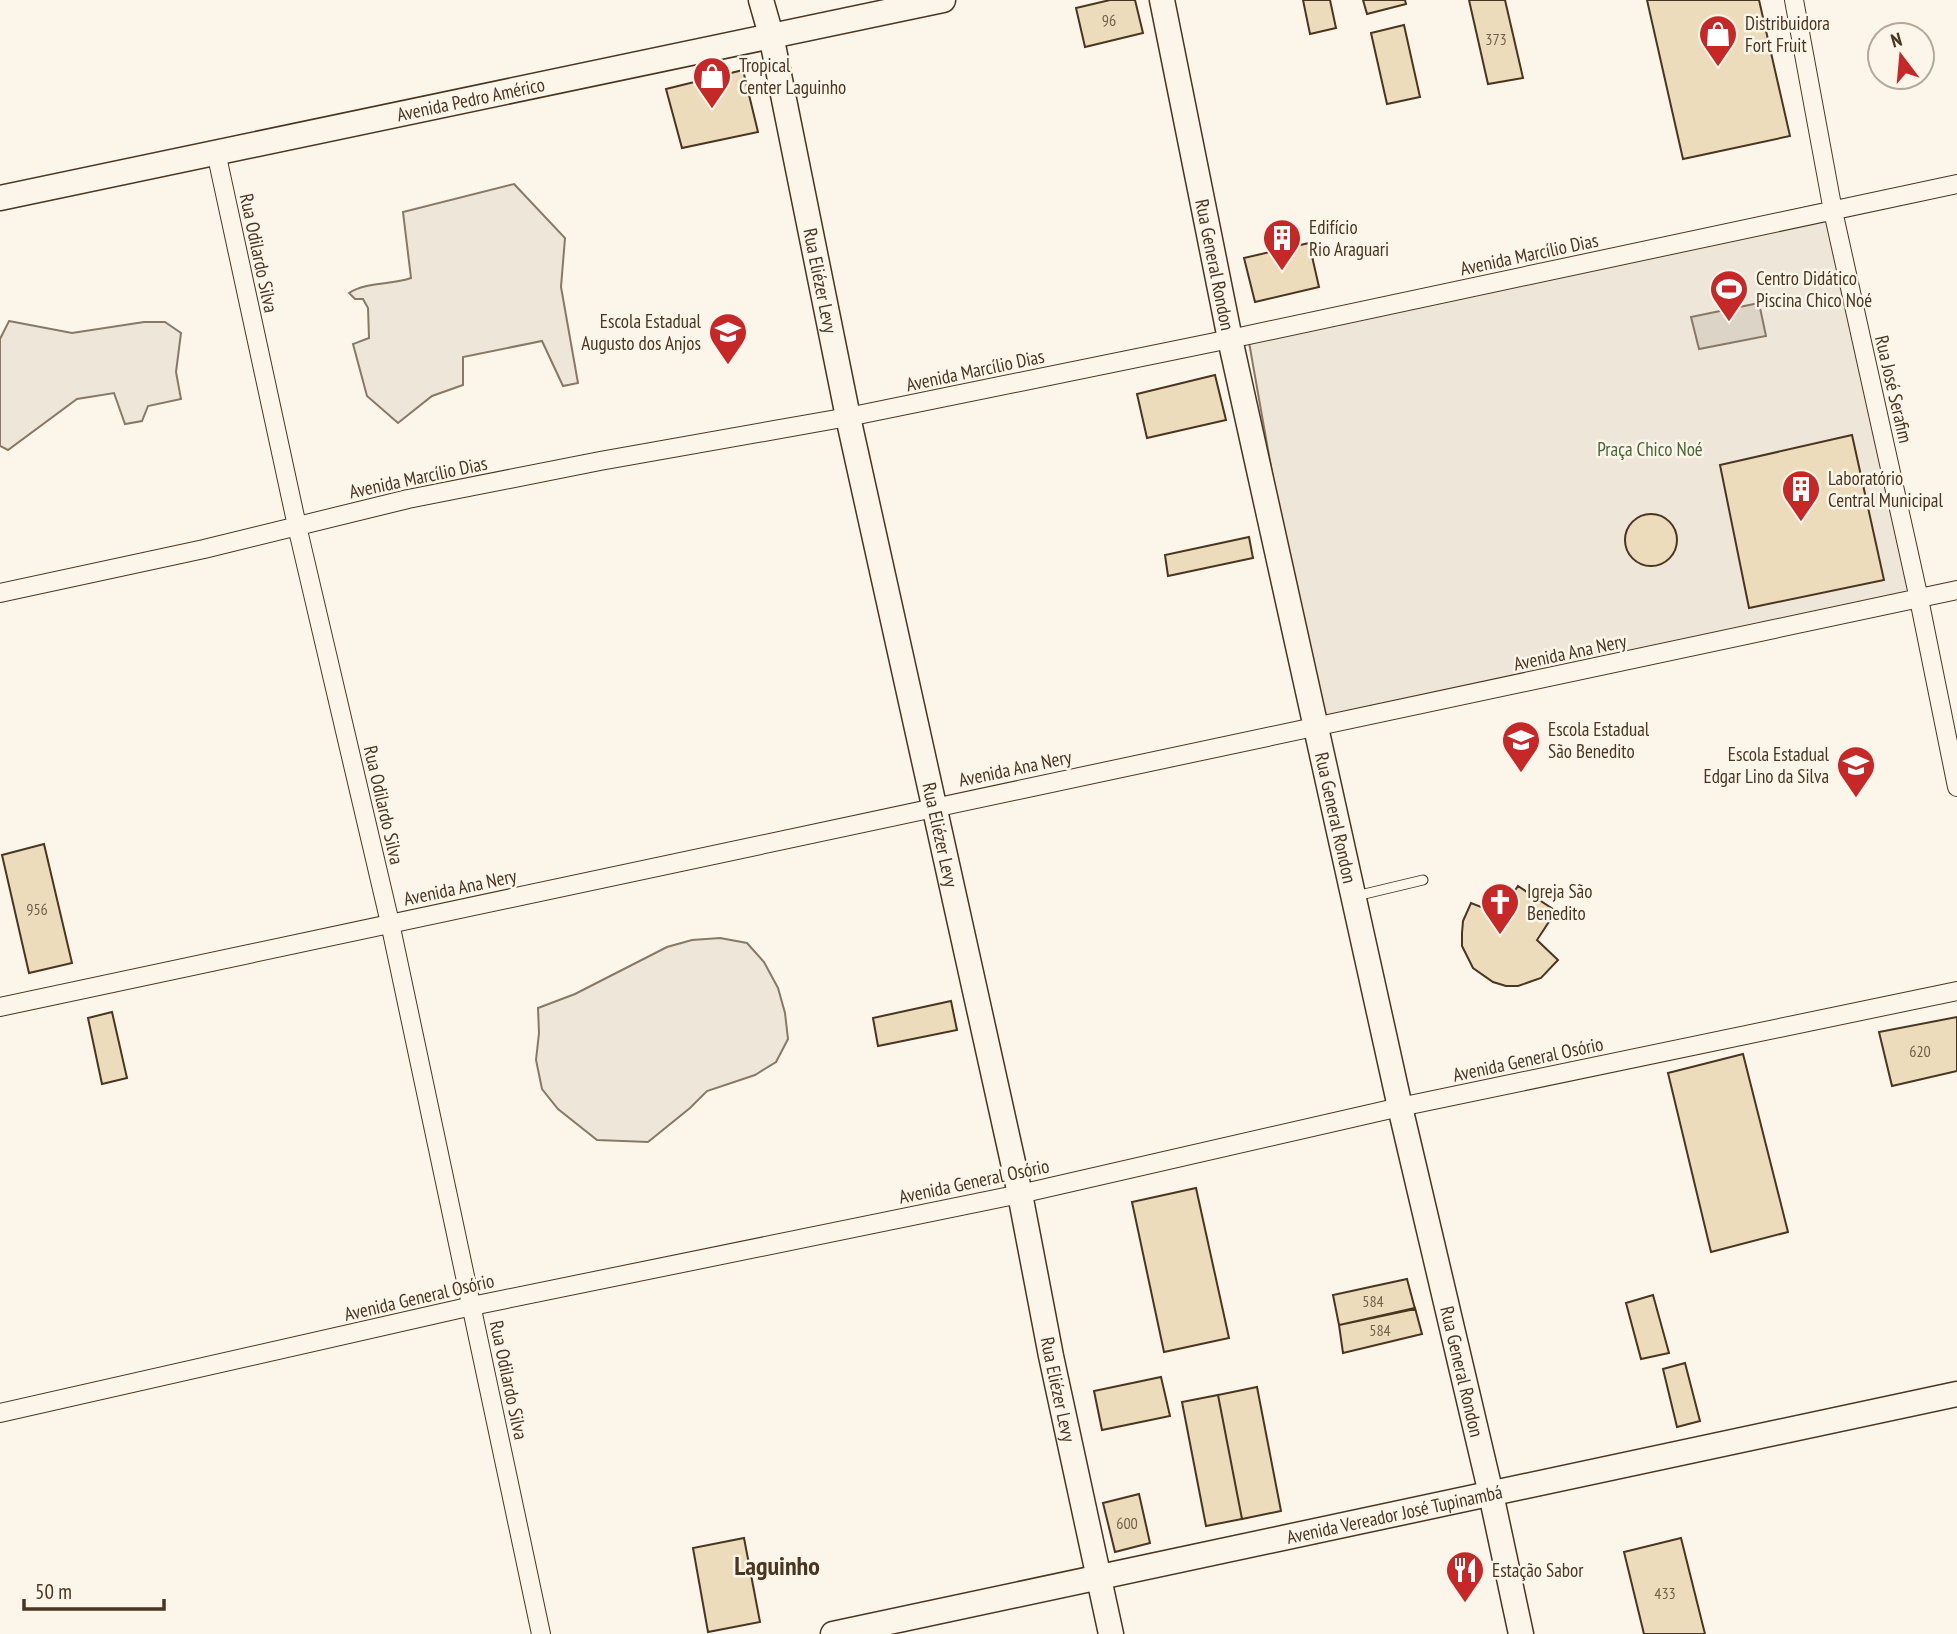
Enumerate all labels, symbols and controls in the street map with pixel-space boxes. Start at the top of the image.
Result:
house number: 96 [1102,10,1116,30]
place label: Distribuidora Fort Fruit [1745,11,1830,57]
shop icon: Distribuidora Fort Fruit [1697,13,1739,68]
north arrow [1866,21,1936,91]
text: N [1888,27,1905,53]
house number: 373 [1485,29,1507,49]
place label: Tropical Center Laguinho [739,53,846,99]
shop icon: Tropical Center Laguinho [691,55,733,110]
street label: Avenida Pedro Américo [395,72,547,126]
street label: Rua Odilardo Silva [235,191,283,315]
street label: Rua General Rondon [1190,197,1240,333]
place label: Edifício Rio Araguari [1309,215,1389,261]
building icon: Edifício Rio Araguari [1261,217,1303,272]
street label: Rua Eliézer Levy [798,226,843,336]
street label: Avenida Marcílio Dias [1458,228,1600,280]
place label: Centro Didático Piscina Chico Noé [1756,266,1872,312]
sports icon: Centro Didático Piscina Chico Noé [1708,268,1750,323]
place label: Escola Estadual Augusto dos Anjos [581,309,702,355]
school or university icon: Escola Estadual Augusto dos Anjos [707,311,749,366]
street label: Rua José Serafim [1870,333,1918,445]
street label: Avenida Marcílio Dias [904,344,1046,396]
park label: Praça Chico Noé [1597,437,1703,461]
street label: Avenida Marcílio Dias [347,451,489,503]
place label: Laboratório Central Municipal [1828,466,1943,512]
building icon: Laboratório Central Municipal [1780,468,1822,523]
street label: Avenida Ana Nery [1511,628,1629,676]
place label: Escola Estadual São Benedito [1548,717,1650,763]
school or university icon: Escola Estadual São Benedito [1500,719,1542,774]
place label: Escola Estadual Edgar Lino da Silva [1703,742,1830,788]
street label: Rua Odilardo Silva [359,743,409,867]
street label: Avenida Ana Nery [956,744,1074,792]
school or university icon: Escola Estadual Edgar Lino da Silva [1835,744,1877,799]
street label: Rua General Rondon [1310,750,1362,885]
street label: Rua Eliézer Levy [917,780,964,890]
street label: Avenida Ana Nery [401,863,519,911]
place label: Igreja São Benedito [1527,879,1592,925]
church icon: Igreja São Benedito [1479,881,1521,936]
house number: 956 [26,899,48,919]
street label: Avenida General Osório [1451,1031,1605,1087]
house number: 620 [1909,1041,1931,1061]
street label: Avenida General Osório [897,1153,1051,1209]
street label: Avenida General Osório [342,1268,496,1326]
house number: 584 [1362,1291,1384,1311]
street label: Rua General Rondon [1435,1304,1489,1439]
street label: Rua Odilardo Silva [485,1318,533,1442]
house number: 584 [1369,1320,1391,1340]
street label: Rua Eliézer Levy [1036,1335,1081,1445]
street label: Avenida Vereador José Tupinambá [1284,1479,1504,1549]
house number: 600 [1116,1513,1138,1533]
district label: Laguinho [734,1549,820,1582]
restaurant icon: Estação Sabor [1444,1549,1486,1604]
place label: Estação Sabor [1492,1558,1584,1582]
scale bar [24,1568,164,1612]
text: 50 m [35,1578,72,1605]
house number: 433 [1654,1583,1676,1603]

